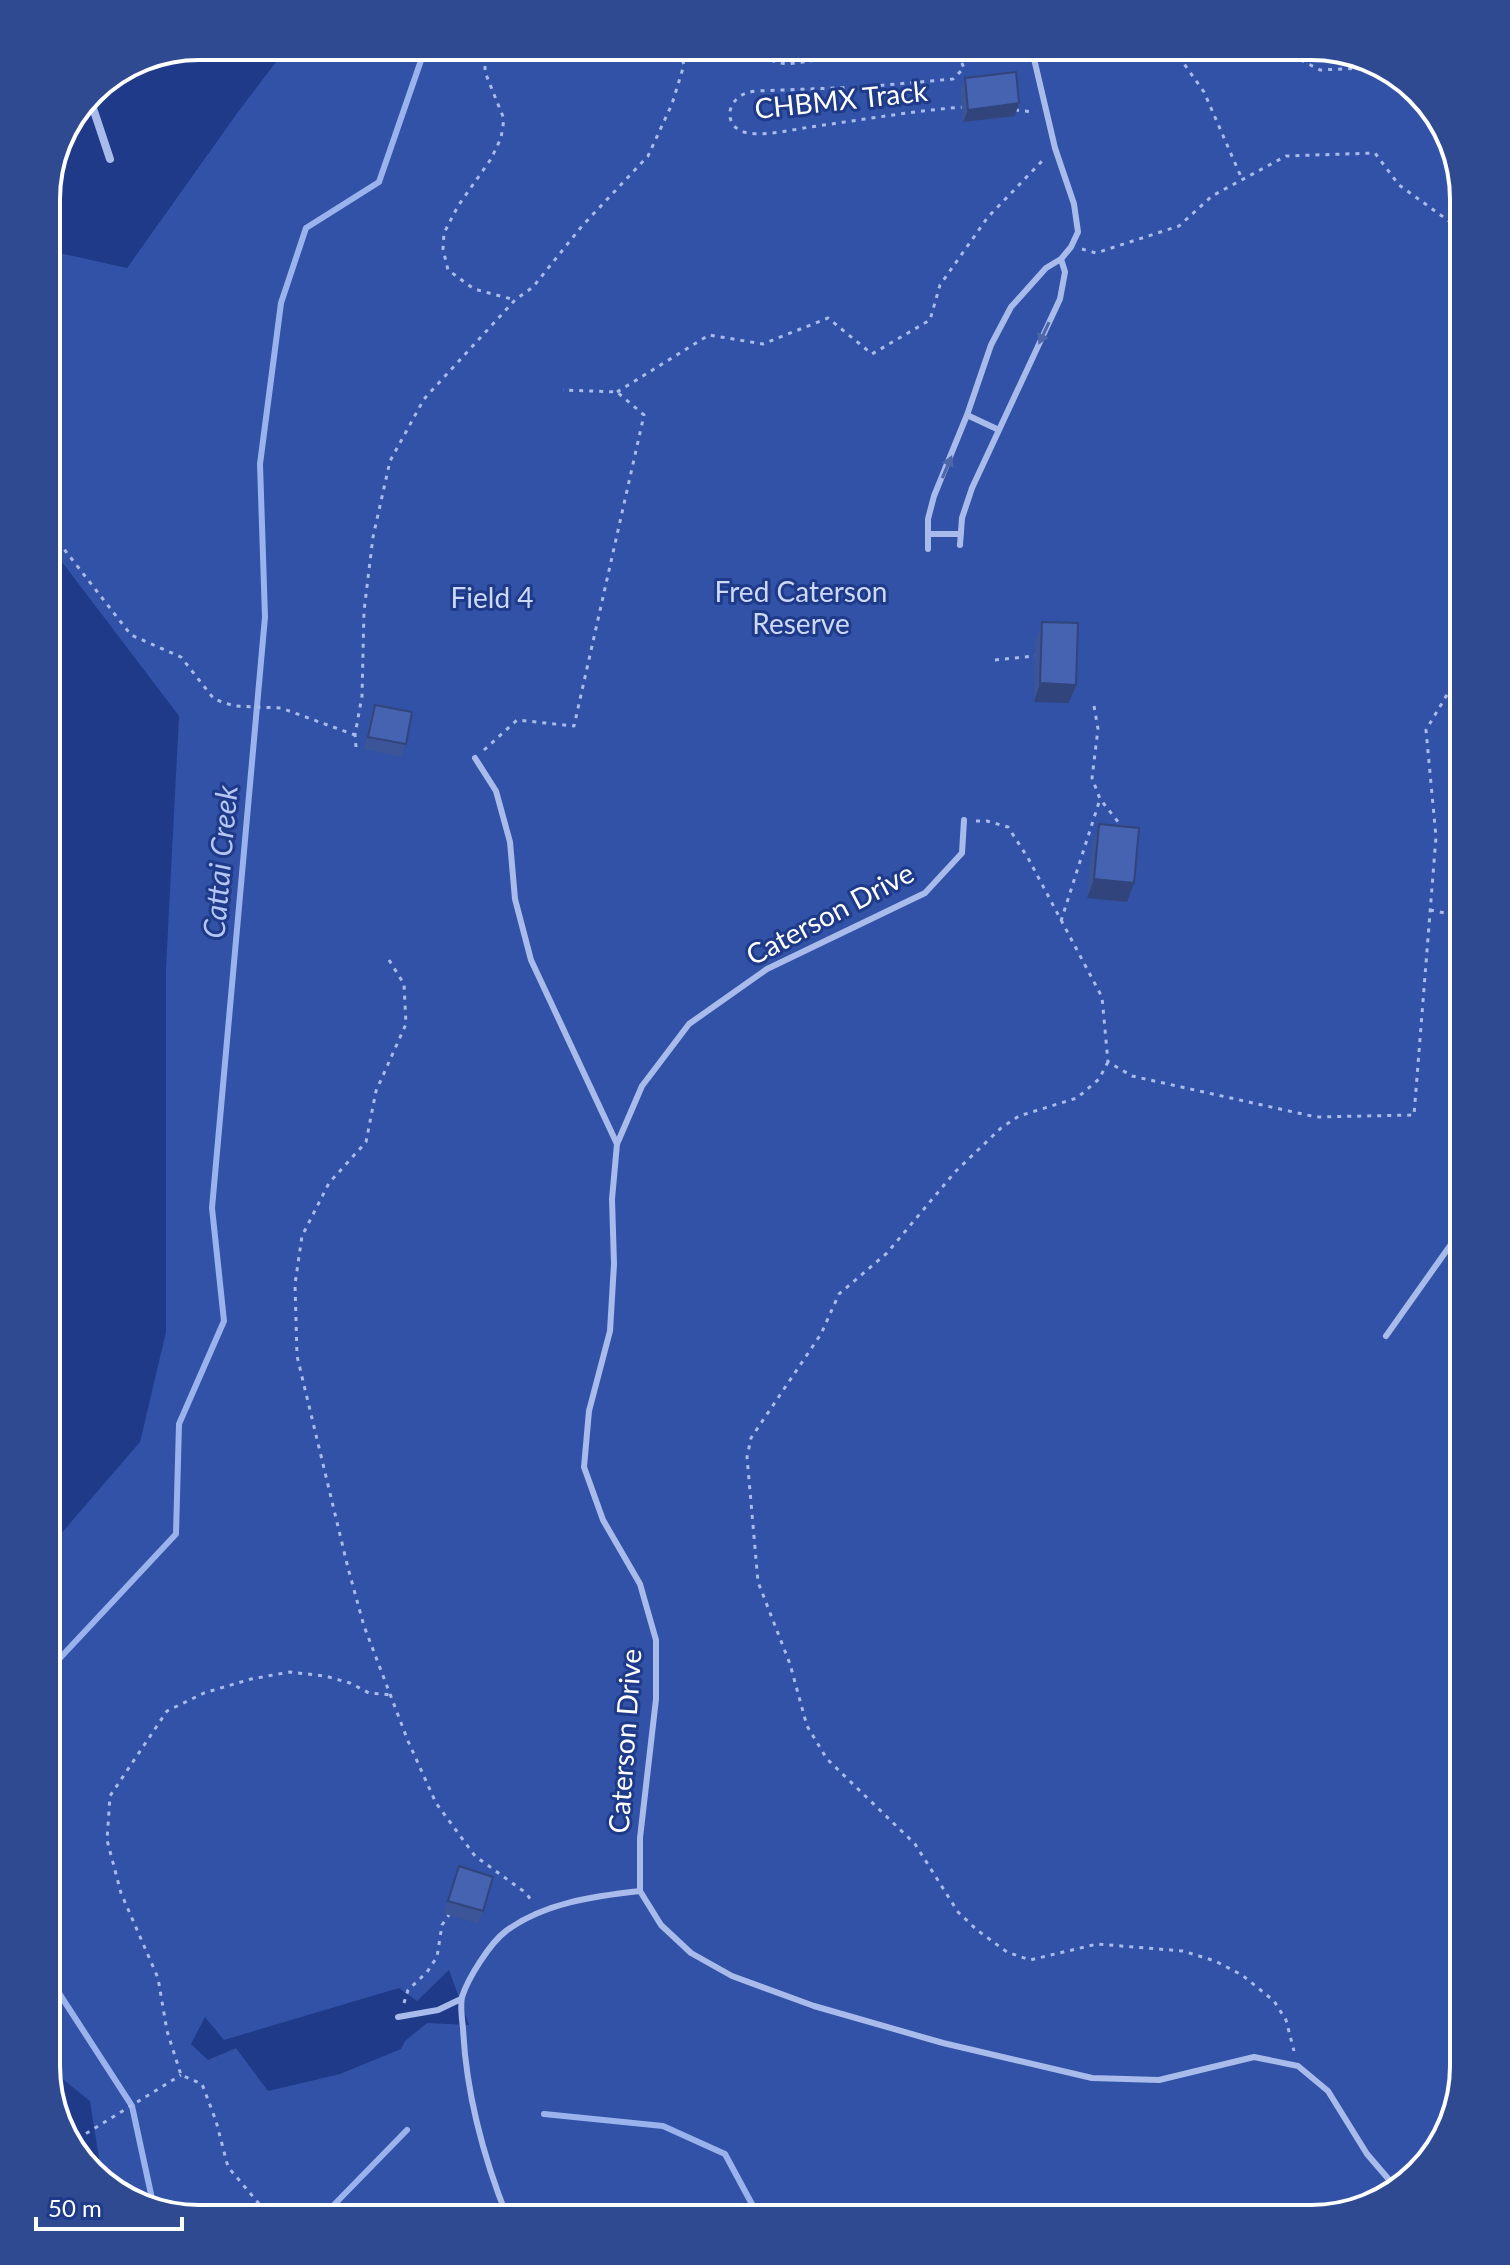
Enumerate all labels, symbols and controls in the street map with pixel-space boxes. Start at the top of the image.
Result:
street label: CHBMX Track [753,73,930,125]
one-way arrow [1038,321,1051,344]
one-way arrow [940,455,953,479]
park label: Fred Caterson Reserve [715,574,887,640]
park label: Field 4 [451,580,533,614]
water label: Cattai Creek [194,783,244,940]
street label: Caterson Drive [740,855,919,972]
street label: Caterson Drive [601,1648,647,1834]
scale bar [36,2181,182,2231]
text: 50 m [48,2193,102,2222]

